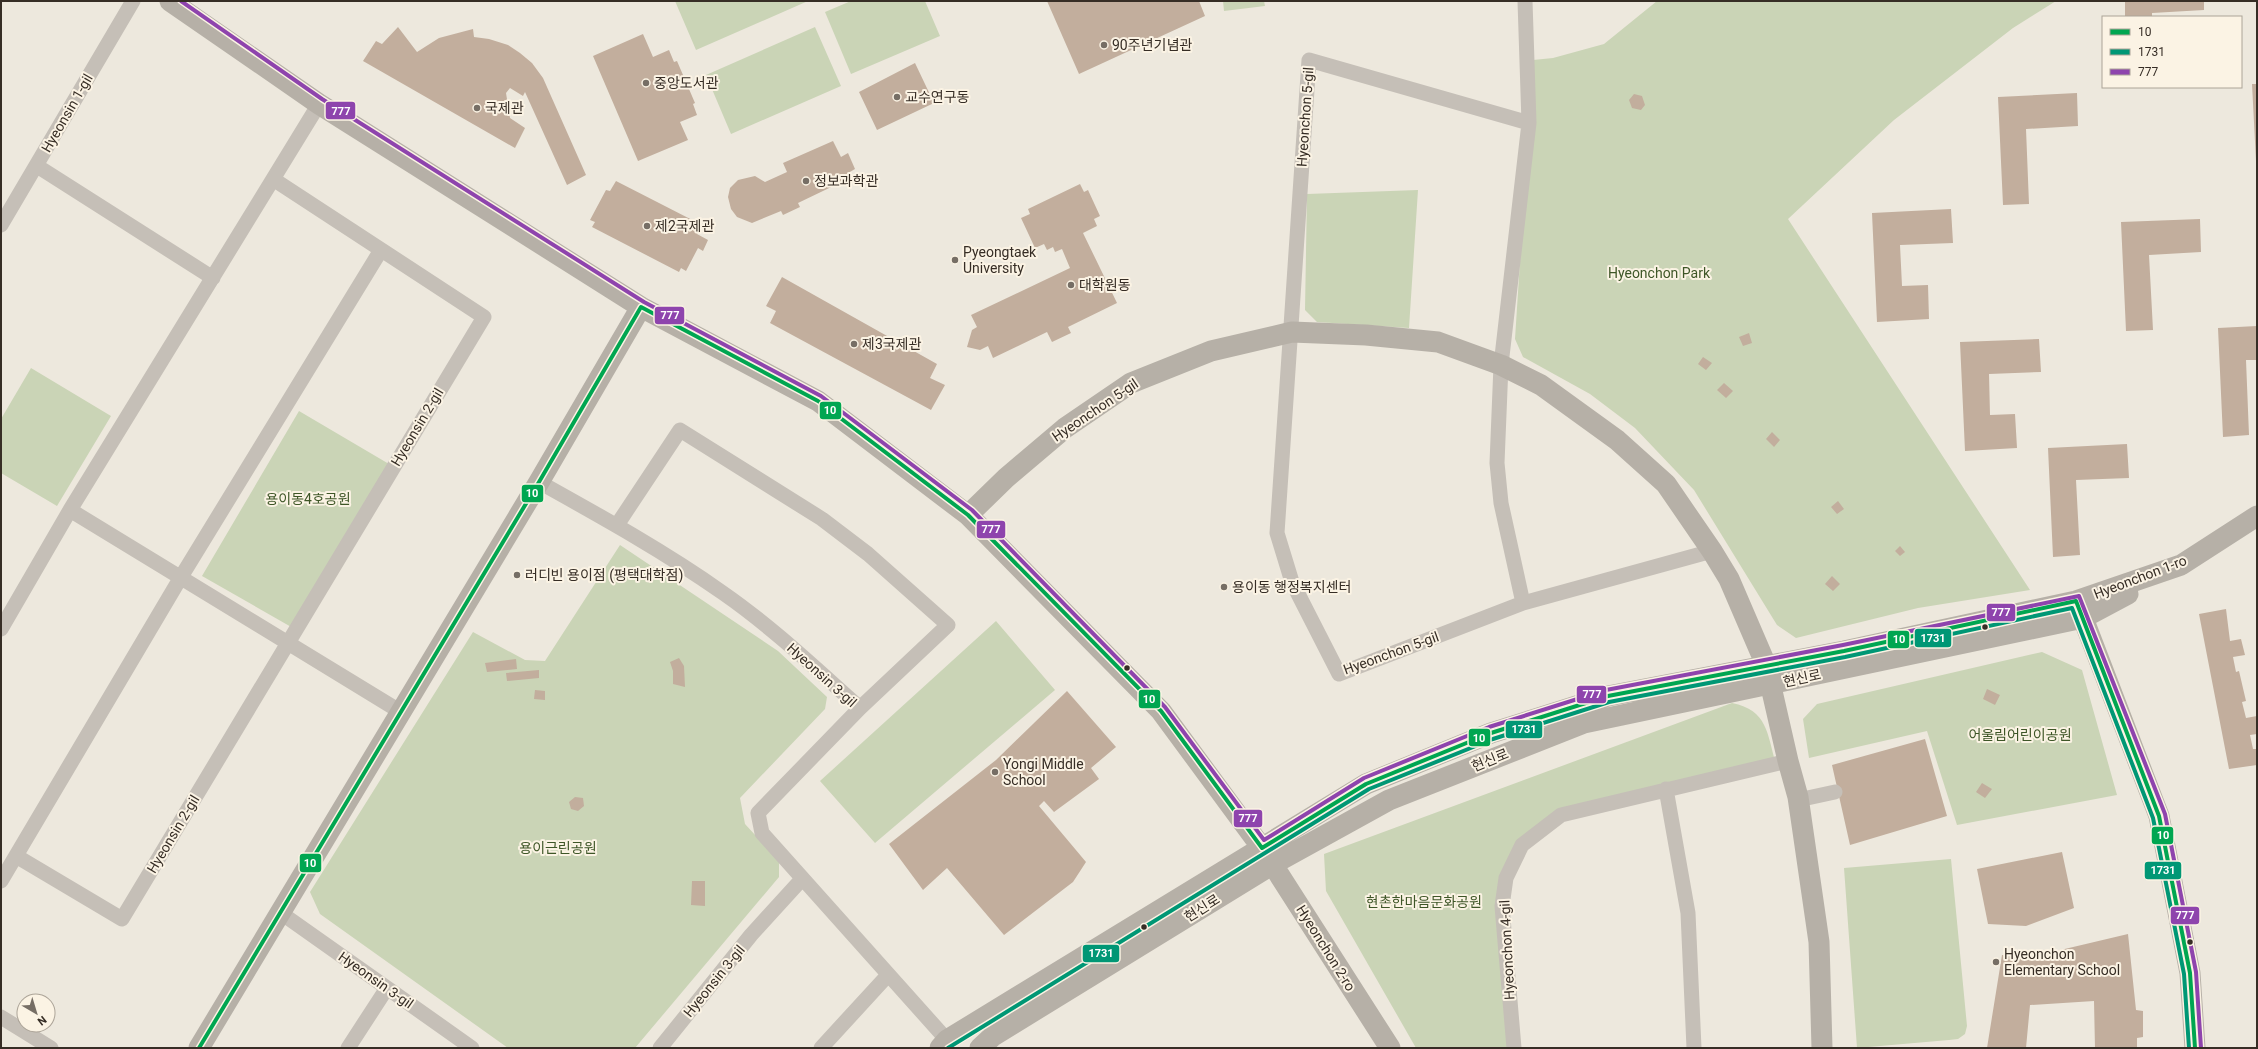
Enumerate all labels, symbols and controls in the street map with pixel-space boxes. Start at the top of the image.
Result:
legend [2102,16,2242,88]
text: 10 [2138,25,2152,39]
place label: 90주년기념관 [1112,37,1192,53]
marker: 90주년기념관 [1099,40,1109,50]
text: 1731 [2138,45,2165,59]
text: 777 [2138,65,2158,79]
street label: Hyeonchon 5-gil [1294,66,1316,168]
street label: Hyeonsin 1-gil [38,71,96,155]
place label: 중앙도서관 [654,75,719,91]
marker: 중앙도서관 [641,78,651,88]
place label: 교수연구동 [905,89,970,105]
marker: 교수연구동 [892,92,902,102]
place label: 국제관 [485,100,524,116]
line badge: 777 [325,101,356,120]
marker: 국제관 [472,103,482,113]
text: 777 [332,105,350,118]
place label: 정보과학관 [814,173,879,189]
marker: 정보과학관 [801,176,811,186]
place label: 제2국제관 [655,218,715,234]
marker: 제2국제관 [642,221,652,231]
place label: Pyeongtaek University [963,244,1037,276]
marker: Pyeongtaek University [950,255,960,265]
park label: Hyeonchon Park [1608,265,1711,281]
place label: 대학원동 [1079,277,1131,293]
marker: 대학원동 [1066,280,1076,290]
line badge: 777 [654,306,685,325]
text: 777 [661,309,679,322]
place label: 제3국제관 [862,336,922,352]
marker: 제3국제관 [849,339,859,349]
street label: Hyeonchon 5-gil [1049,375,1141,445]
street label: Hyeonsin 2-gil [388,385,446,469]
line badge: 10 [819,401,842,420]
text: 10 [824,404,836,417]
line badge: 10 [521,484,544,503]
text: 10 [526,487,538,500]
park label: 용이동4호공원 [265,491,351,507]
line badge: 777 [976,520,1006,539]
text: 777 [982,523,1000,536]
street label: Hyeonchon 1-ro [2091,552,2189,602]
place label: 러디빈 용이점 (평택대학점) [525,567,683,584]
marker: 러디빈 용이점 (평택대학점) [512,570,522,580]
place label: 용이동 행정복지센터 [1232,579,1351,595]
marker: 용이동 행정복지센터 [1219,582,1229,592]
line badge: 777 [1986,603,2016,622]
text: 777 [1992,606,2010,619]
unlabelled marker [1980,622,1990,632]
street label: Hyeonchon 5-gil [1341,628,1441,678]
line badge: 1731 [1914,628,1952,648]
line badge: 10 [1887,630,1910,649]
text: 1731 [1920,632,1946,645]
text: 10 [1893,633,1905,646]
street label: Hyeonsin 3-gil [784,640,860,710]
unlabelled marker [1122,663,1132,673]
street label: 현신로 [1781,666,1823,690]
line badge: 777 [1576,685,1607,704]
text: 777 [1583,688,1601,701]
line badge: 10 [1138,689,1161,709]
text: 10 [1143,693,1155,706]
line badge: 1731 [1505,720,1543,739]
text: 1731 [1511,723,1537,736]
park label: 어울림어린이공원 [1968,727,2072,743]
line badge: 10 [1468,728,1491,747]
text: 10 [1473,732,1485,745]
street label: 현신로 [1469,745,1511,775]
place label: Yongi Middle School [1003,756,1084,788]
marker: Yongi Middle School [990,767,1000,777]
street label: Hyeonsin 2-gil [144,792,202,876]
line badge: 777 [1233,809,1263,828]
text: 777 [1239,812,1257,825]
line badge: 10 [2151,826,2174,845]
text: 10 [2157,829,2169,842]
park label: 용이근린공원 [519,840,597,856]
line badge: 10 [299,853,322,873]
text: 10 [304,857,316,870]
line badge: 1731 [2144,861,2182,880]
text: 1731 [2150,864,2176,877]
street label: 현신로 [1181,891,1223,925]
park label: 현촌한마음문화공원 [1366,894,1482,910]
street label: Hyeonchon 4-gil [1496,900,1518,1000]
street label: Hyeonchon 2-ro [1293,902,1359,994]
line badge: 777 [2170,906,2200,925]
text: 777 [2176,909,2194,922]
unlabelled marker [1139,922,1149,932]
unlabelled marker [2185,937,2195,947]
street label: Hyeonsin 3-gil [680,942,748,1020]
line badge: 1731 [1082,944,1120,963]
place label: Hyeonchon Elementary School [2004,946,2120,978]
text: 1731 [1088,947,1114,960]
street label: Hyeonsin 3-gil [335,948,417,1012]
marker: Hyeonchon Elementary School [1991,957,2001,967]
north arrow [16,993,56,1033]
text: N [35,1013,49,1028]

